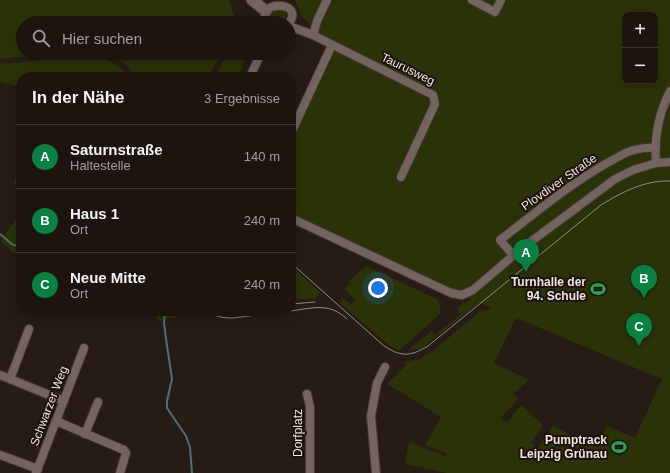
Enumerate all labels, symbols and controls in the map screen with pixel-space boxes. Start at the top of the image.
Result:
map controls [622,12,658,84]
button: + [622,12,658,48]
search box [16,16,296,60]
icon: search [30,27,52,49]
text: Hier suchen [62,30,142,47]
button: − [622,48,658,84]
street label: Taurusweg [379,50,437,88]
text: In der Nähe [32,88,125,107]
text: 3 Ergebnisse [204,91,280,106]
text: Saturnstraße [70,141,163,158]
text: A [40,149,50,164]
text: 140 m [244,149,280,164]
street label: Plovdiver Straße [519,151,600,213]
text: Haltestelle [70,158,131,173]
text: Haus 1 [70,205,119,222]
text: B [40,213,50,228]
text: 240 m [244,213,280,228]
text: Ort [70,222,88,237]
pin: A [513,239,539,272]
pin: B [631,265,657,298]
text: Neue Mitte [70,269,146,286]
place label: Turnhalle der 94. Schule [511,275,586,303]
text: C [40,277,50,292]
text: 240 m [244,277,280,292]
your location [368,278,388,298]
sports icon: Turnhalle der 94. Schule [589,280,607,298]
text: Ort [70,286,88,301]
pin: C [626,313,652,346]
street label: Schwarzer Weg [27,364,71,448]
street label: Dorfplatz [291,409,305,457]
place label: Pumptrack Leipzig Grünau [520,433,607,461]
sports icon: Pumptrack Leipzig Grünau [610,438,628,456]

